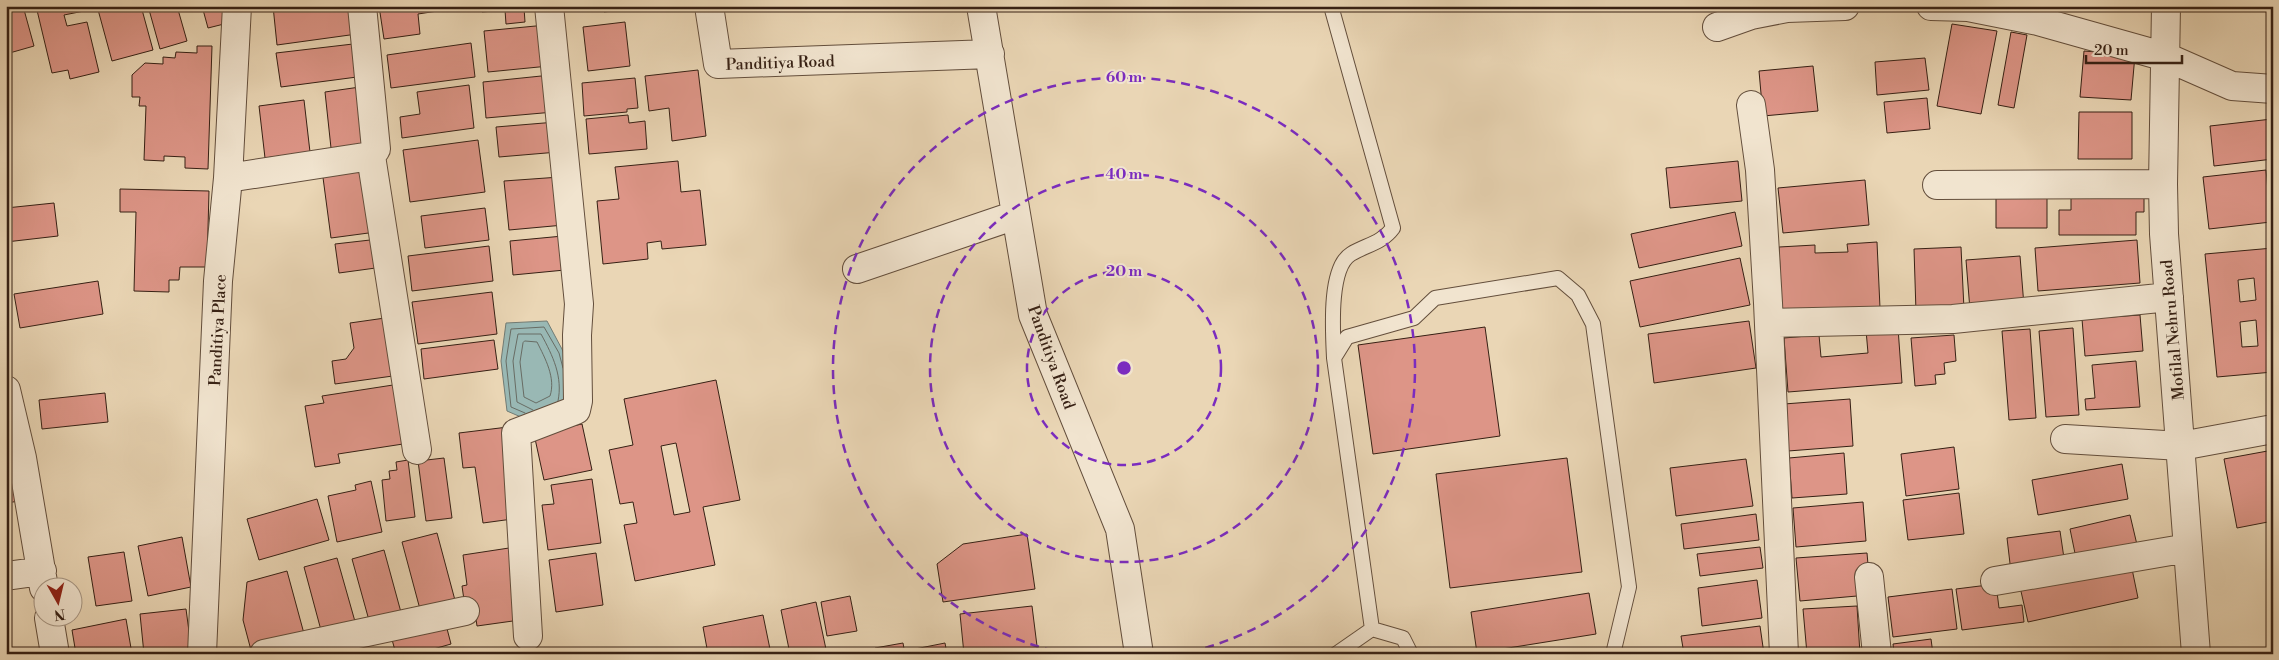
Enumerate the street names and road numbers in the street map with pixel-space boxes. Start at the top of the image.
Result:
street label: Panditiya Road [725,51,835,75]
street label: Motilal Nehru Road [2157,259,2189,401]
street label: Panditiya Place [205,274,231,386]
street label: Panditiya Road [1023,303,1079,412]

